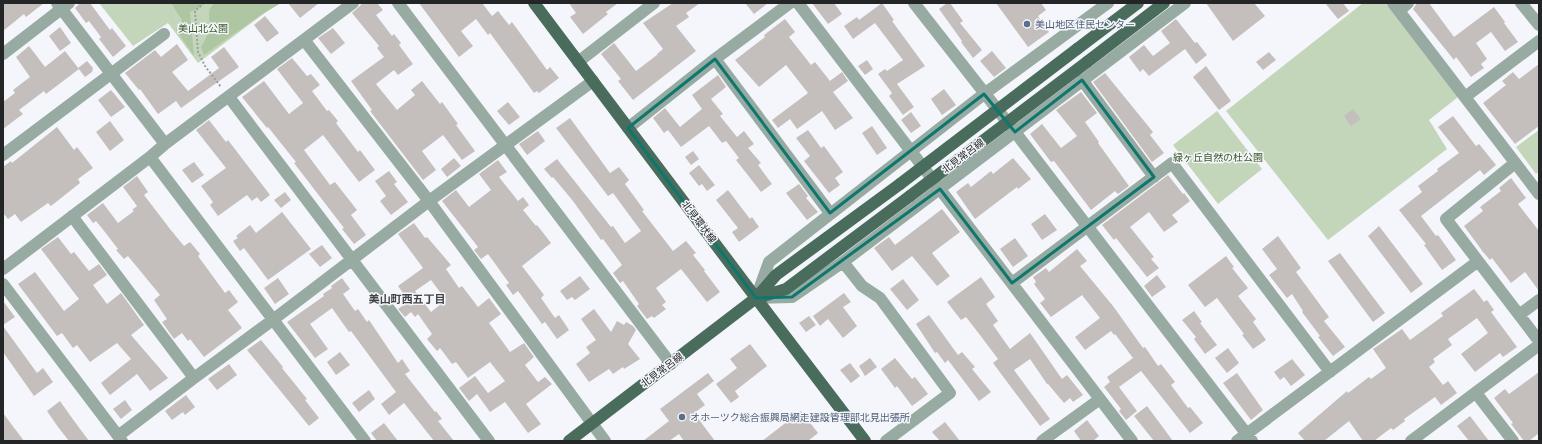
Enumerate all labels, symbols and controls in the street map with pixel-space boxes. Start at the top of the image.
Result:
place label: 美山地区住民センター [1035,18,1135,31]
marker: 美山地区住民センター [1022,19,1032,29]
park label: 美山北公園 [178,22,228,35]
street label: 北見常呂線 [939,136,987,176]
park label: 緑ヶ丘自然の杜公園 [1173,151,1263,164]
street label: 北見環状線 [679,198,719,246]
district label: 美山町西五丁目 [369,293,446,306]
street label: 北見常呂線 [638,350,686,390]
place label: オホーツク総合振興局網走建設管理部北見出張所 [690,411,910,424]
marker: オホーツク総合振興局網走建設管理部北見出張所 [677,412,687,422]

